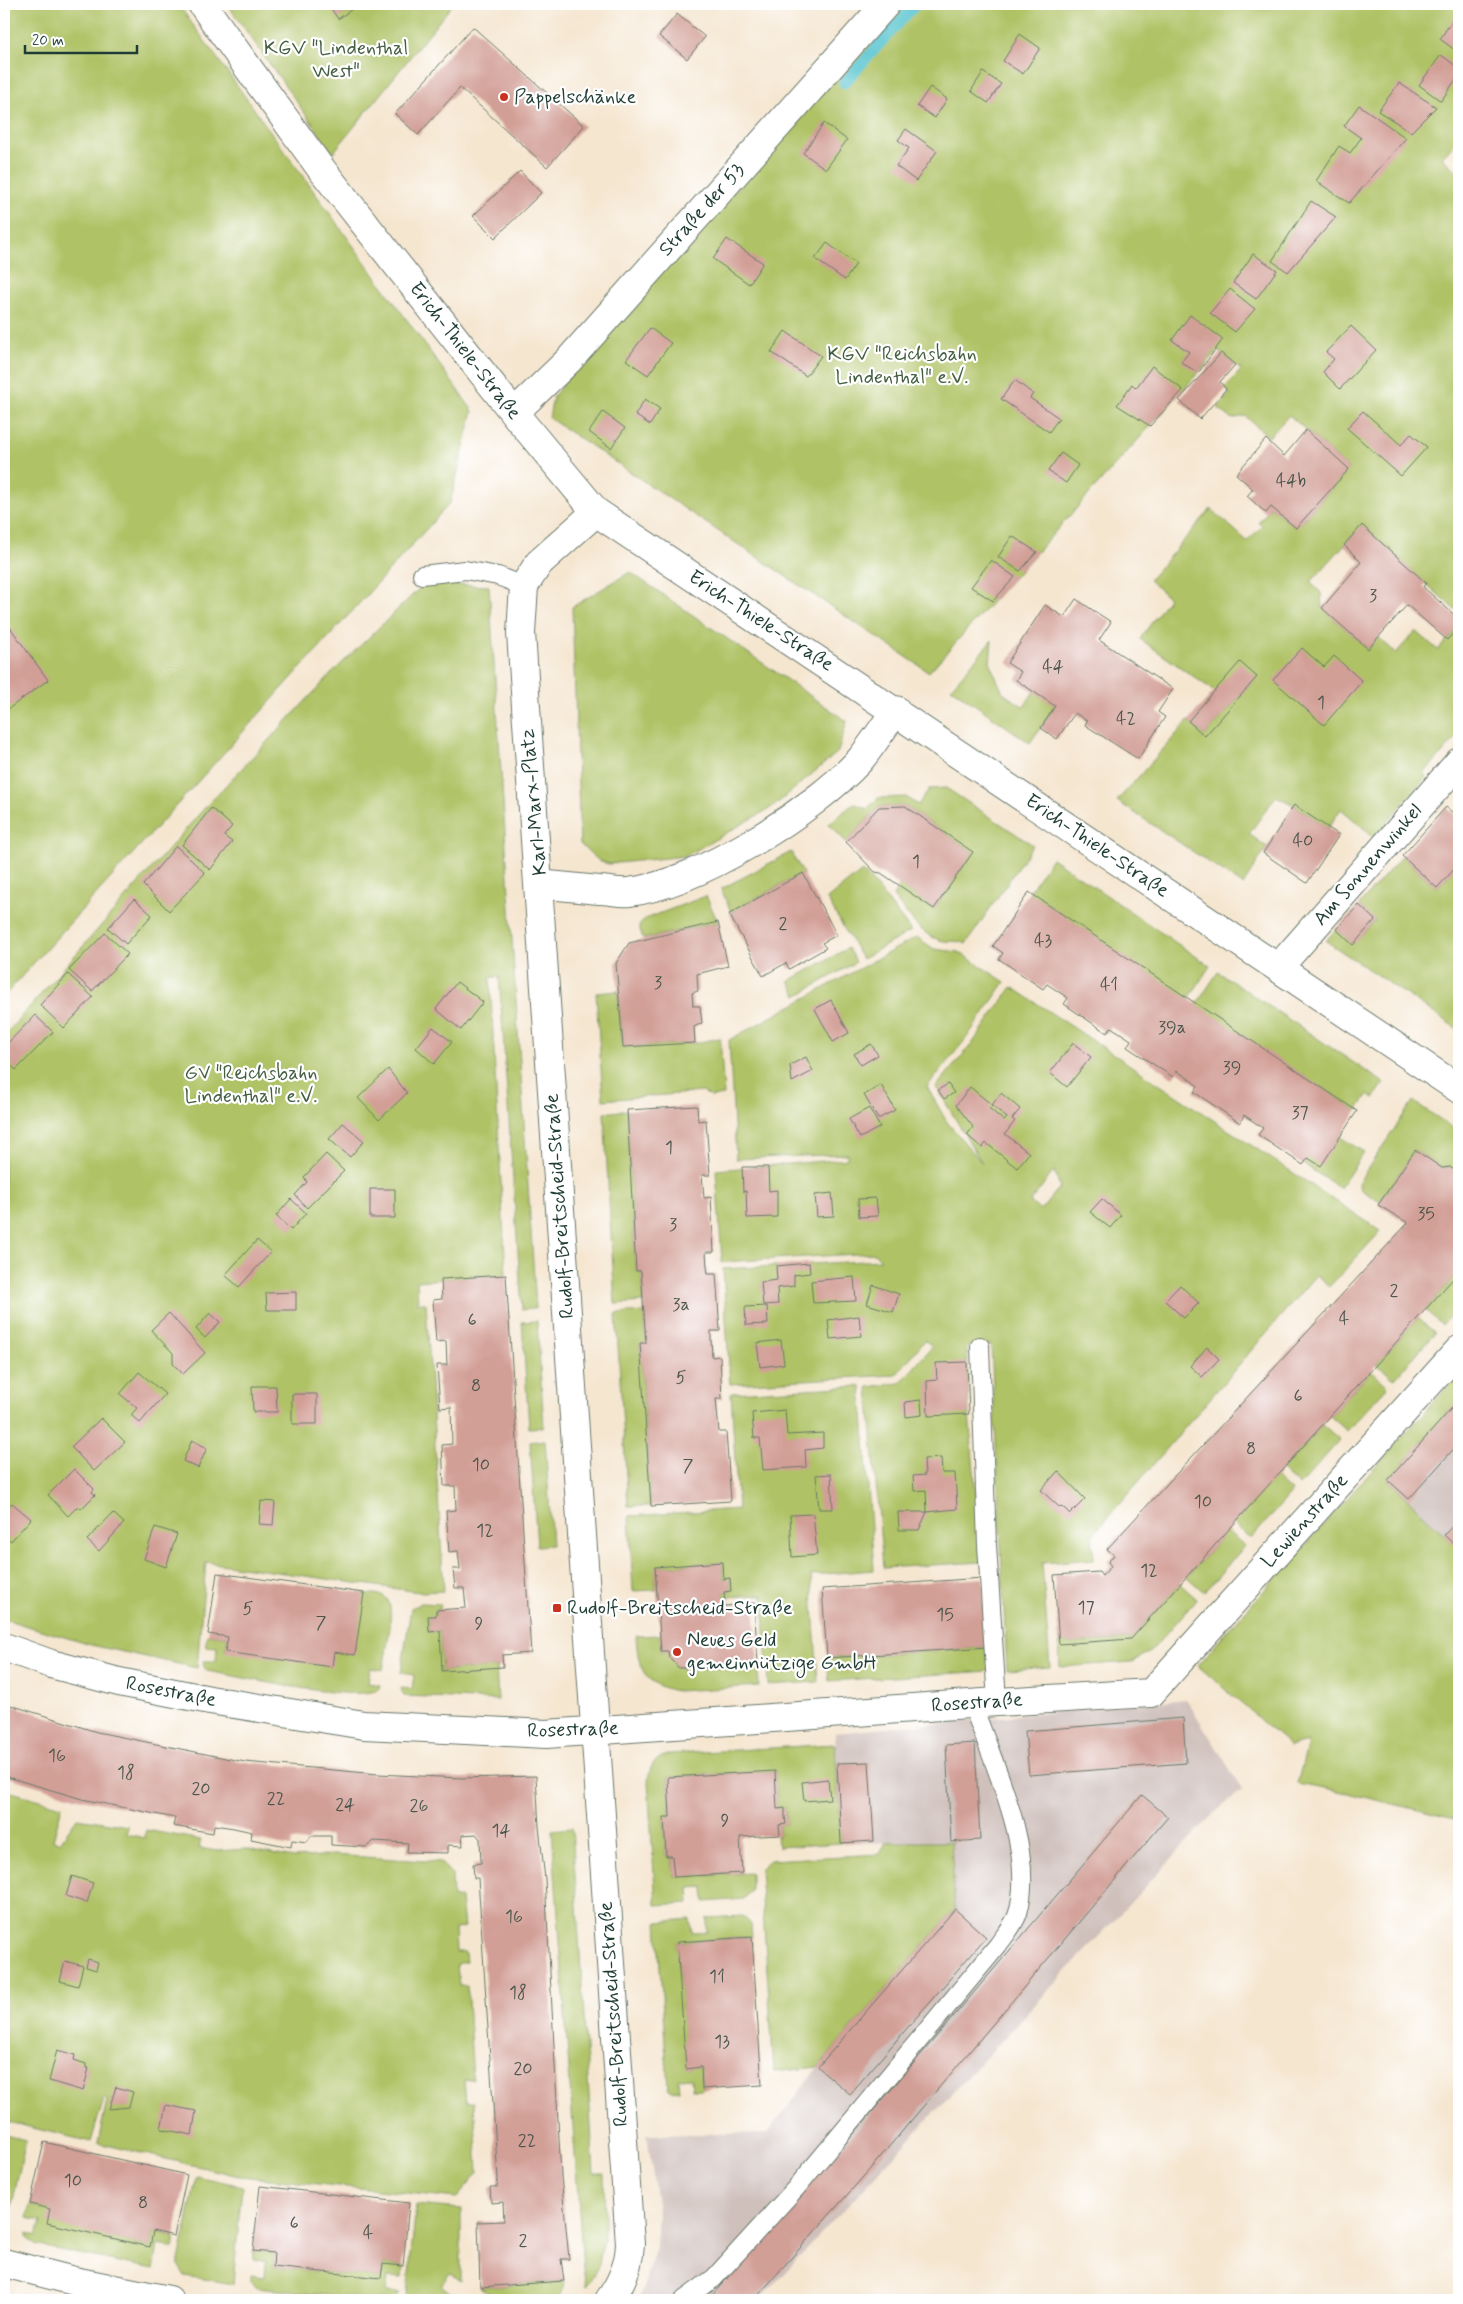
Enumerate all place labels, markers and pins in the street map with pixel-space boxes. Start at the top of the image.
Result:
place label: Pappelschänke [514,84,636,111]
marker: Pappelschänke [498,91,510,103]
place label: Rudolf-Breitscheid-Straße [567,1595,793,1622]
marker: Rudolf-Breitscheid-Straße [551,1602,563,1614]
place label: Neues Geld gemeinnützige GmbH [687,1627,877,1678]
marker: Neues Geld gemeinnützige GmbH [671,1646,683,1658]

